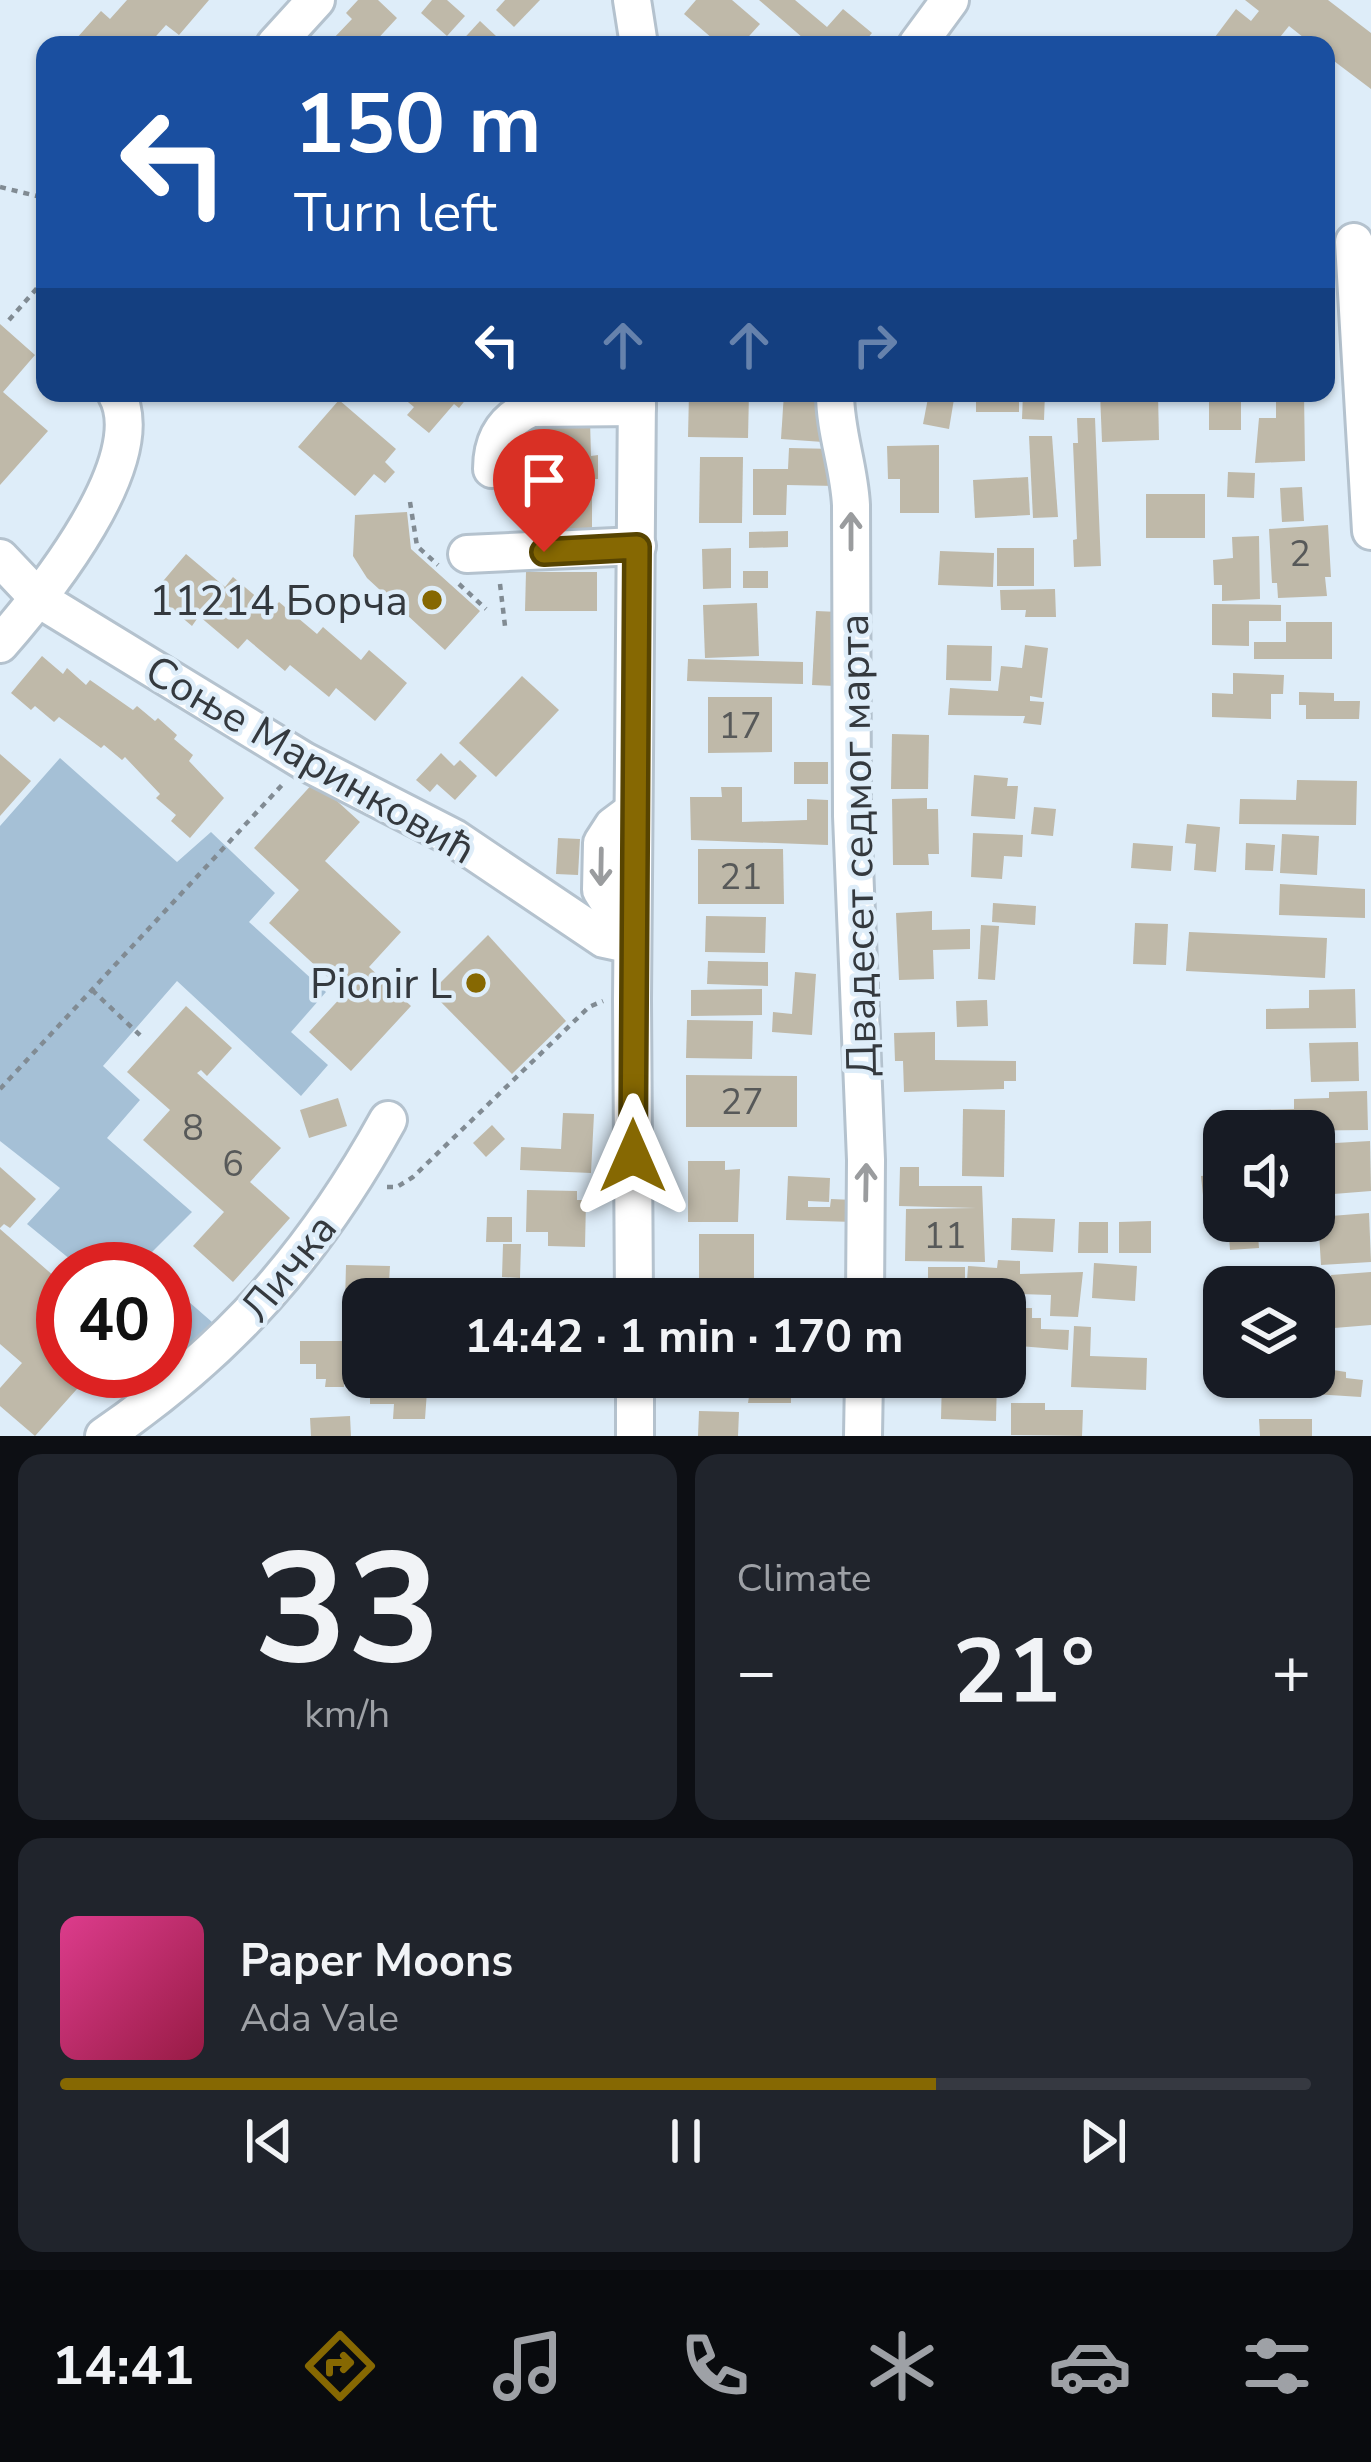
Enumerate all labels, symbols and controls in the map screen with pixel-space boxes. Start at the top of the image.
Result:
text: 150 m [294,67,542,182]
icon: left [96,84,252,240]
text: Turn left [294,176,497,250]
icon: left [464,312,530,378]
icon: ahead [590,312,656,378]
icon: ahead [716,312,782,378]
icon: right [842,312,908,378]
pin [493,429,595,552]
icon: arrive [511,447,577,513]
one-way arrow [840,512,862,551]
house number: 2 [1289,530,1311,579]
place label: 11214 Борча [149,573,408,630]
marker: 11214 Борча [419,587,445,613]
street label: Двадесет седмог марта [826,613,891,1077]
street label: Соње Маринковић [135,642,486,878]
house number: 17 [718,702,762,751]
one-way arrow [590,847,613,886]
house number: 21 [719,853,763,902]
place label: Pionir L [310,956,452,1013]
marker: Pionir L [463,970,489,996]
house number: 27 [720,1078,764,1127]
position arrow [570,1093,696,1219]
house number: 8 [182,1104,204,1153]
map controls [1203,1110,1335,1398]
button: sound [1203,1110,1335,1242]
house number: 6 [222,1140,244,1189]
one-way arrow [855,1163,877,1202]
street label: Личка [228,1202,350,1334]
house number: 11 [923,1212,967,1261]
speed limit sign: 40 [36,1242,192,1398]
button: layers [1203,1266,1335,1398]
text: 14:42 · 1 min · 170 m [464,1307,904,1368]
text: 33 [254,1503,441,1716]
text: Climate [737,1552,872,1605]
text: 21° [953,1611,1095,1734]
text: − [737,1627,776,1717]
text: + [1271,1627,1311,1717]
text: km/h [304,1688,390,1741]
text: Paper Moons [240,1931,513,1992]
text: Ada Vale [240,1992,399,2045]
icon: previous [236,2108,302,2174]
icon: pause [653,2108,719,2174]
icon: next [1070,2108,1136,2174]
icon: directions [298,2324,382,2408]
icon: music [486,2324,570,2408]
icon: phone [673,2324,757,2408]
icon: climate [860,2324,944,2408]
icon: car [1048,2324,1132,2408]
icon: filters [1235,2324,1319,2408]
text: 14:41 [52,2329,195,2403]

